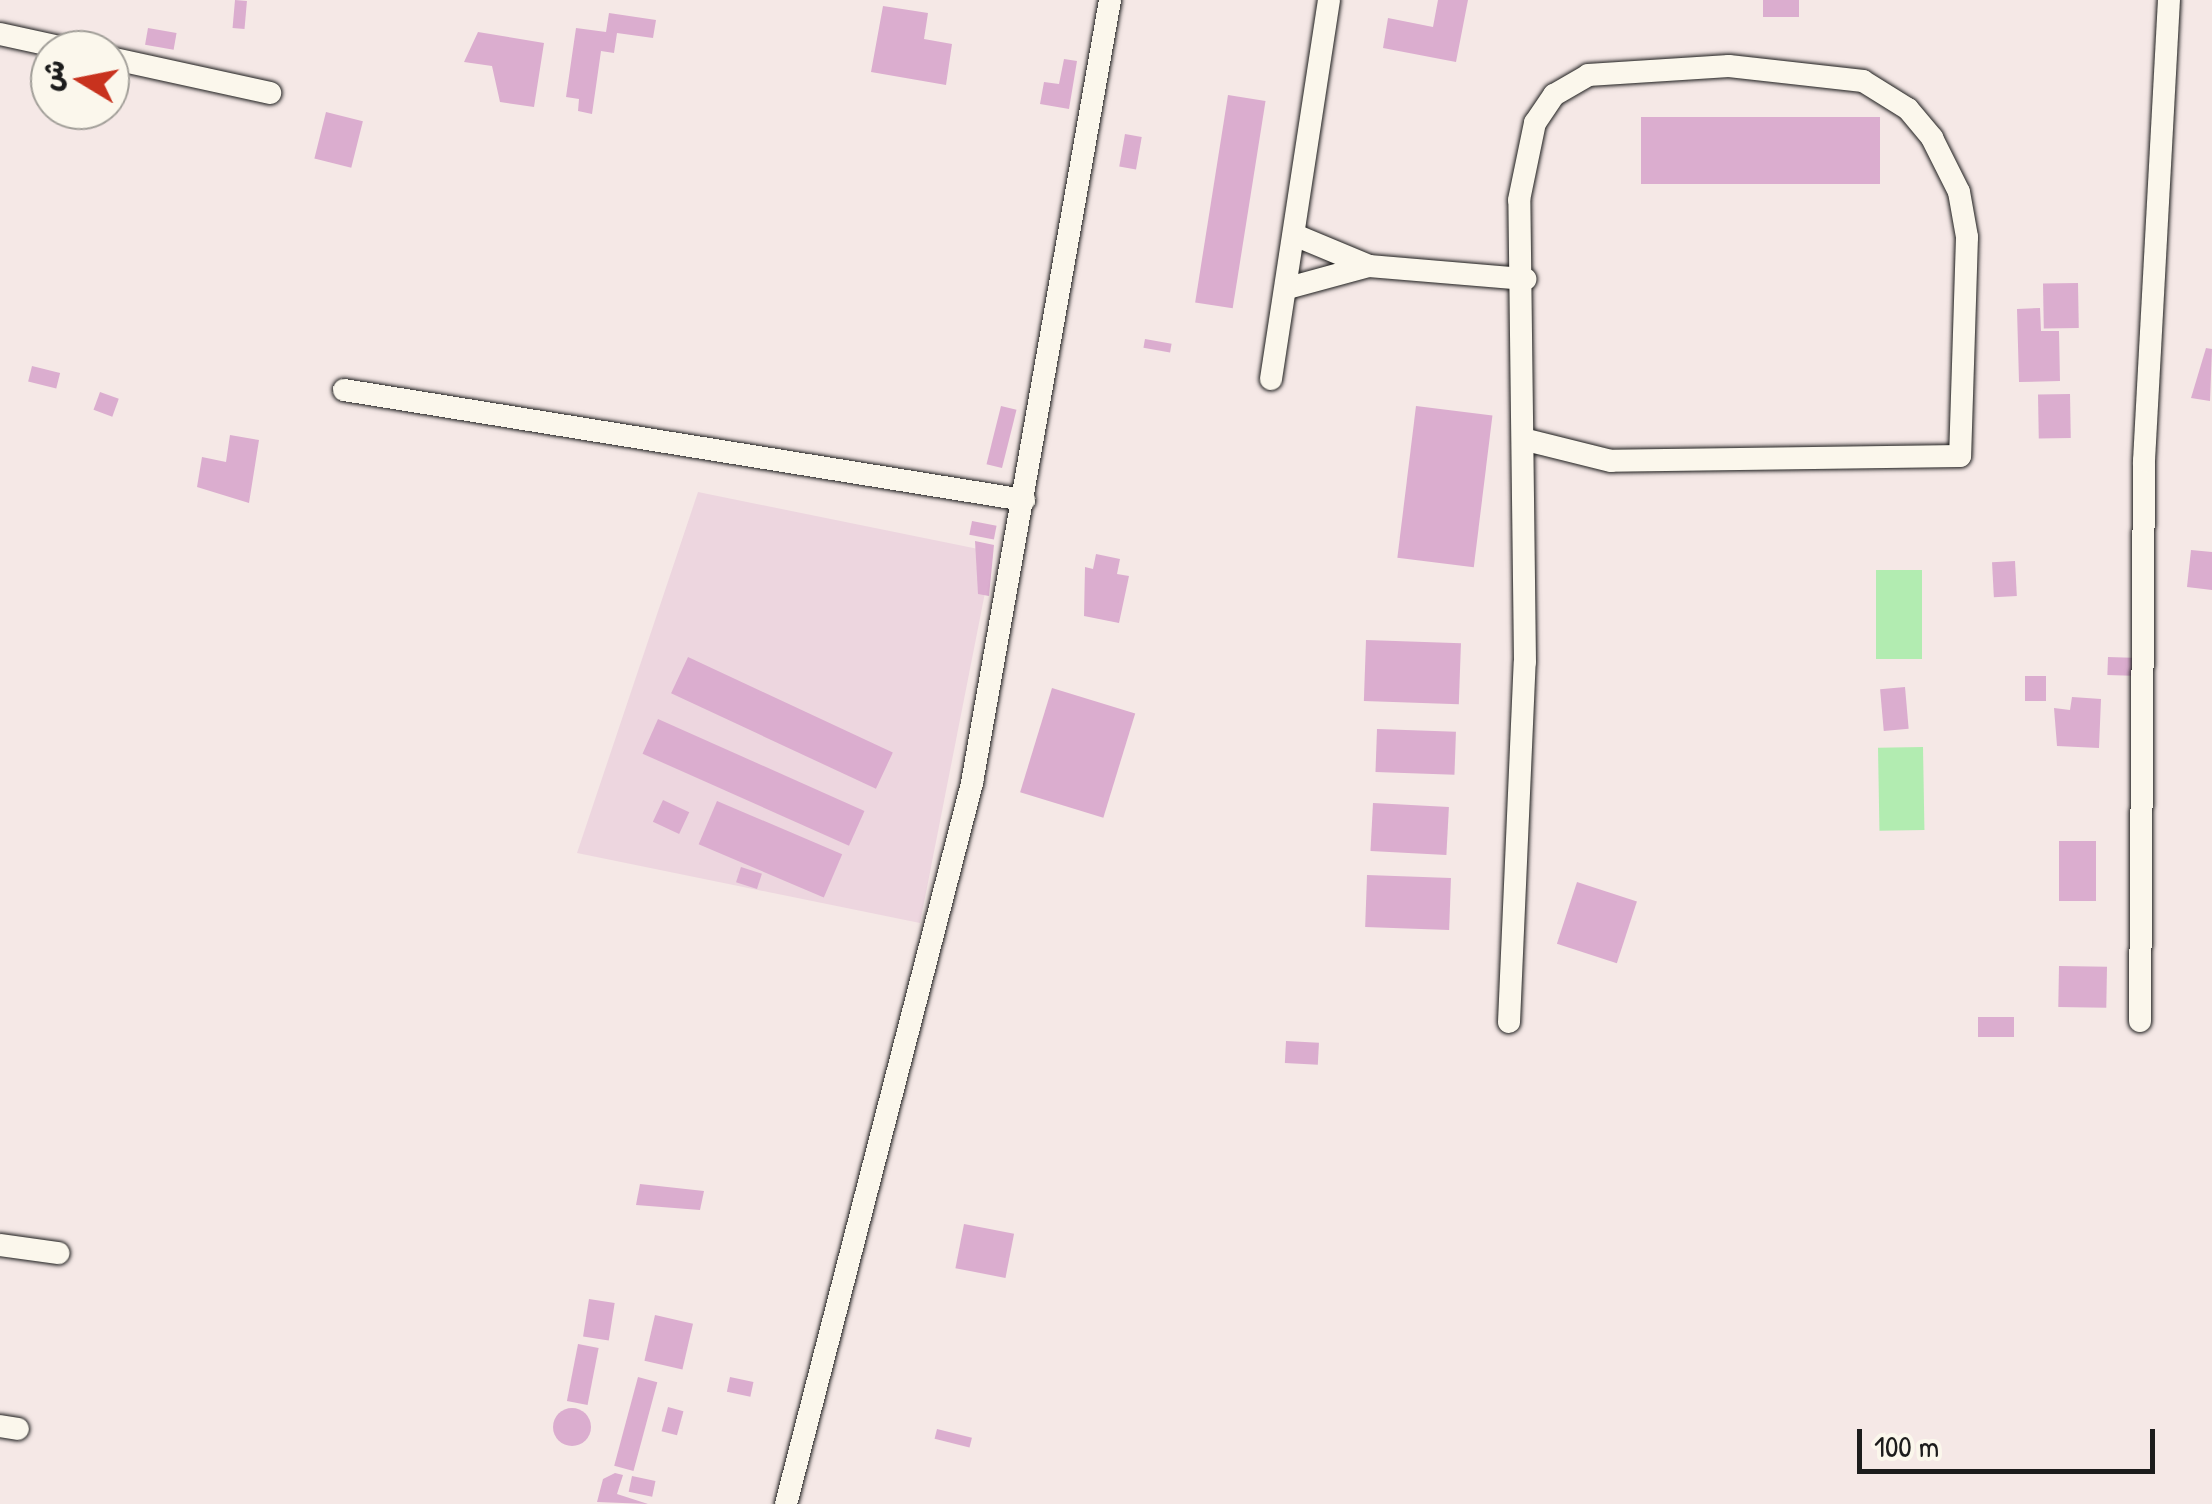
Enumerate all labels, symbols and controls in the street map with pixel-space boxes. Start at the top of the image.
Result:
north arrow [30,30,130,130]
text: ش [31,57,74,94]
scale bar [1862,1409,2160,1471]
text: 100 m [1874,1426,1939,1466]

